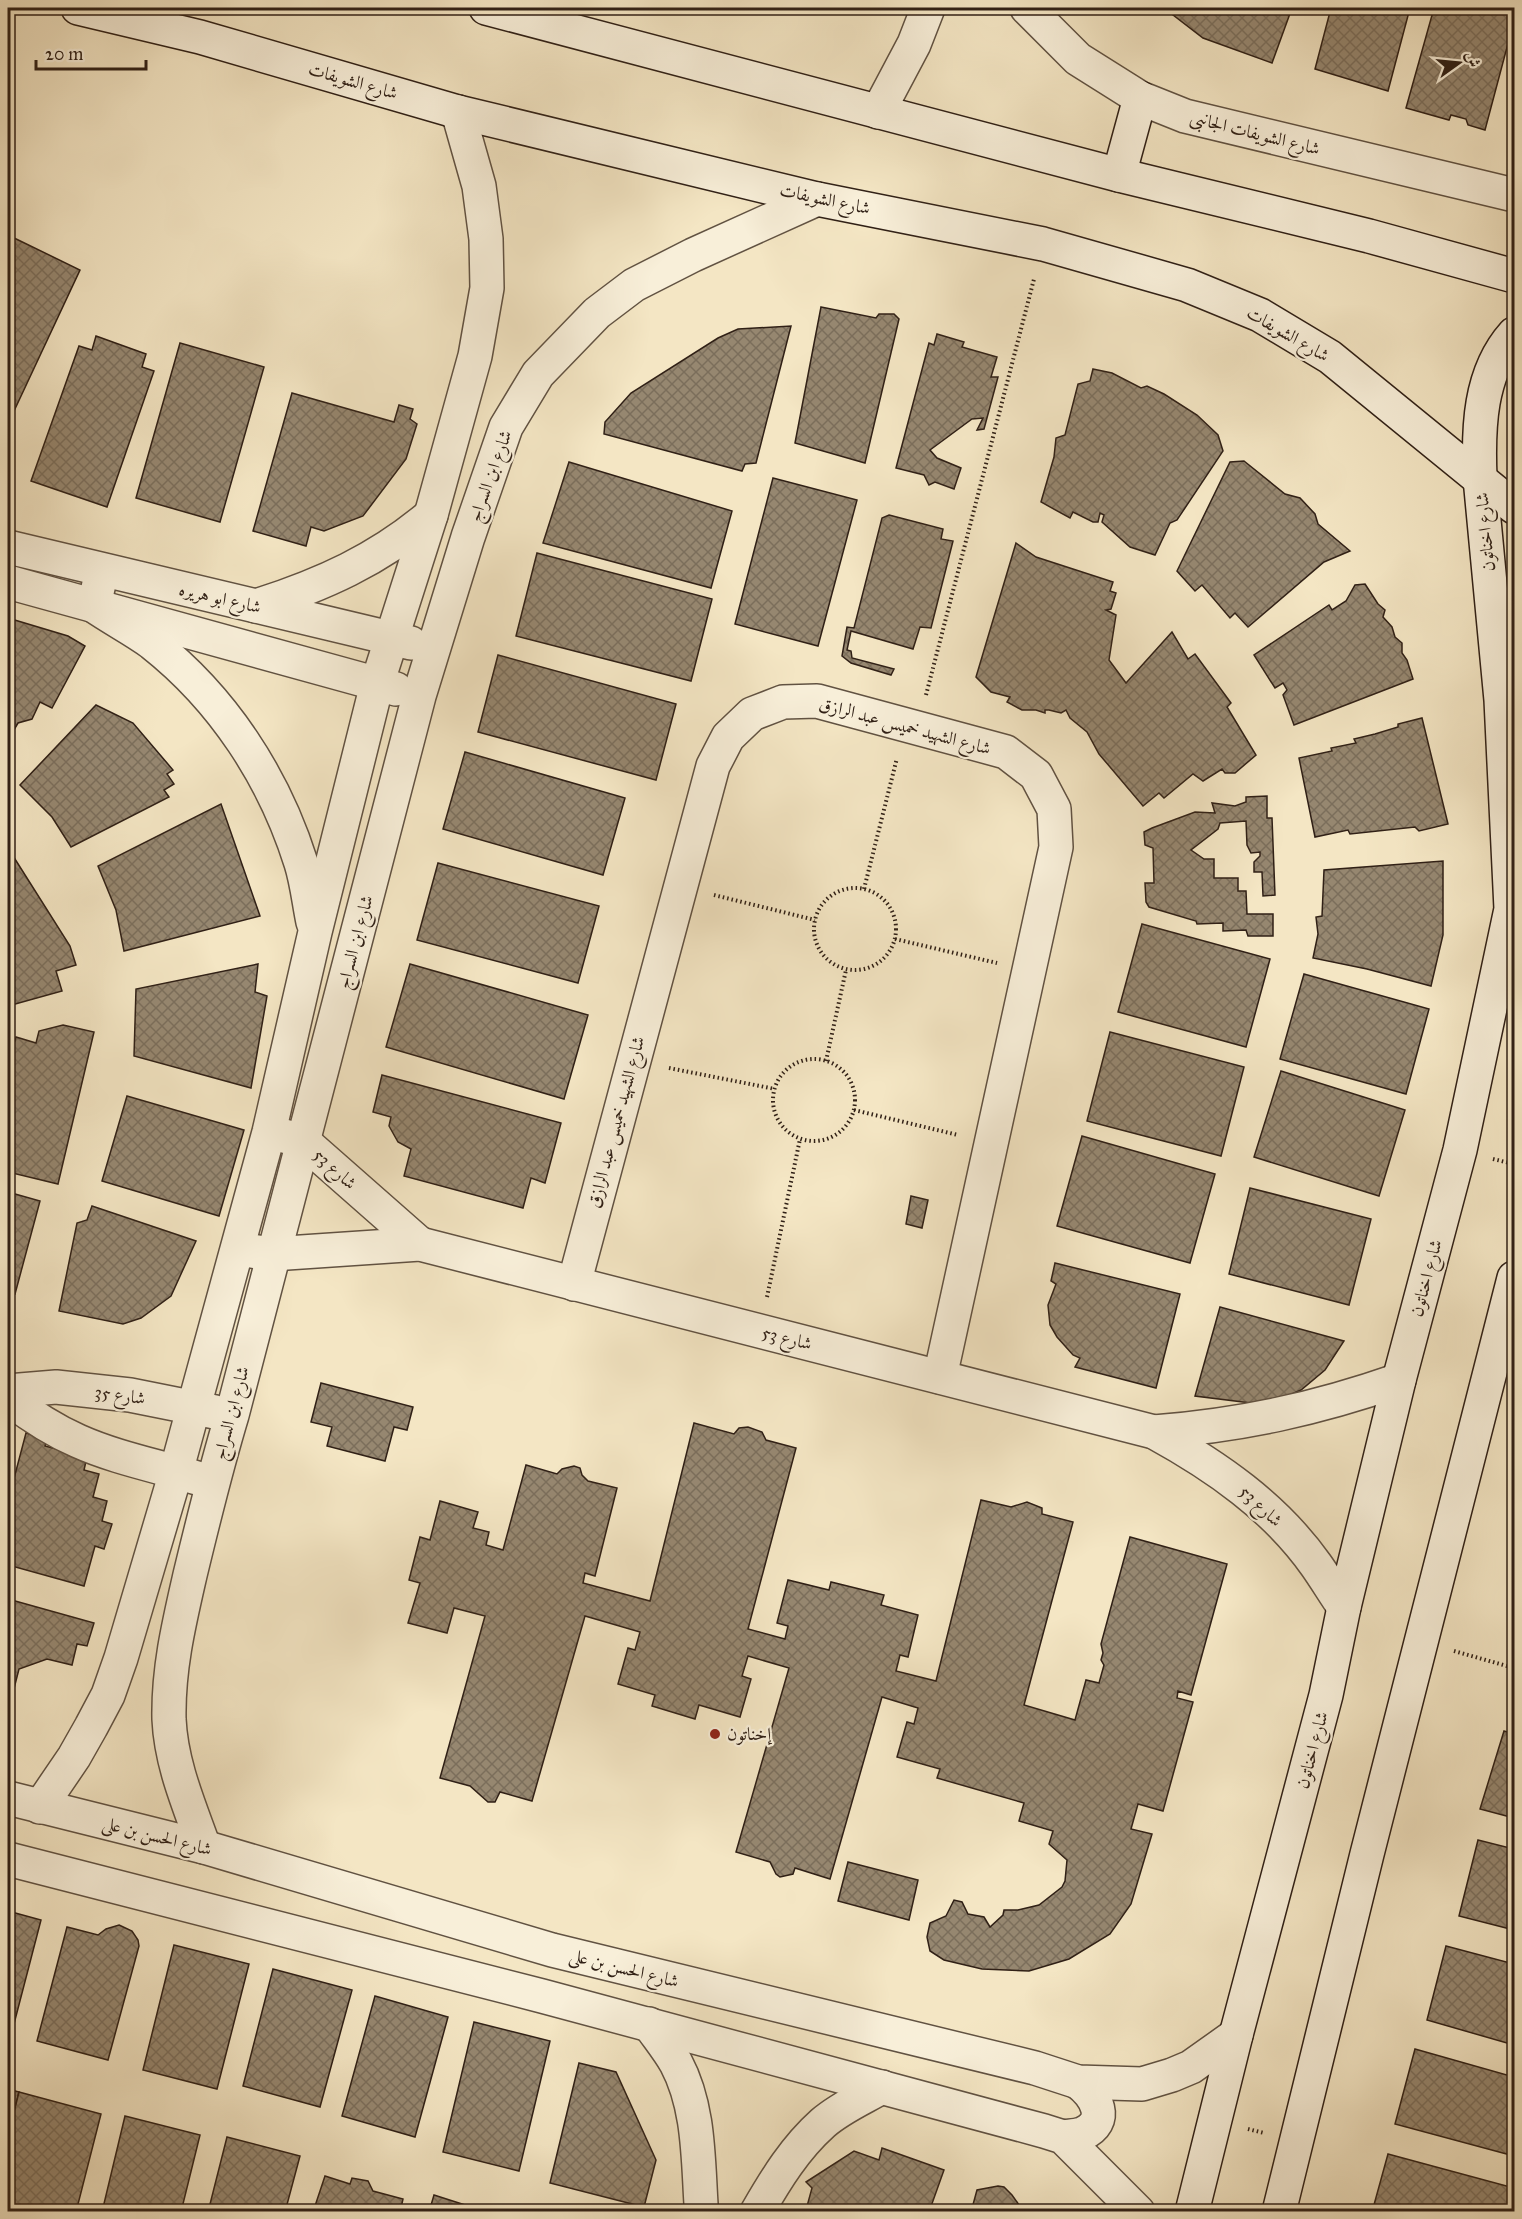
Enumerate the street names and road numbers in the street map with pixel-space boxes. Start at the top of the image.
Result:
street label: شارع الشويفات [305,58,400,108]
street label: شارع الشويفات الجانبى [1187,106,1322,164]
street label: شارع الشويفات [777,179,872,223]
street label: شارع الشويفات [1241,302,1333,370]
street label: شارع ابن السراج [463,427,521,527]
street label: شارع اخناتون [1471,491,1503,572]
street label: شارع ابو هريره [176,578,263,622]
street label: شارع الشهيد خميس عبد الرازق [816,693,993,763]
street label: شارع ابن السراج [332,893,383,993]
street label: شارع الشهيد خميس عبد الرازق [583,1034,653,1211]
street label: شارع 53 [306,1144,361,1197]
street label: شارع اخناتون [1405,1237,1451,1320]
street label: شارع 53 [759,1321,814,1359]
street label: شارع ابن السراج [208,1364,259,1464]
street label: شارع 35 [93,1381,147,1413]
street label: شارع 53 [1232,1481,1287,1534]
street label: شارع اخناتون [1291,1709,1337,1792]
street label: شارع الحسن بن على [99,1812,214,1864]
street label: شارع الحسن بن على [566,1944,681,1996]

